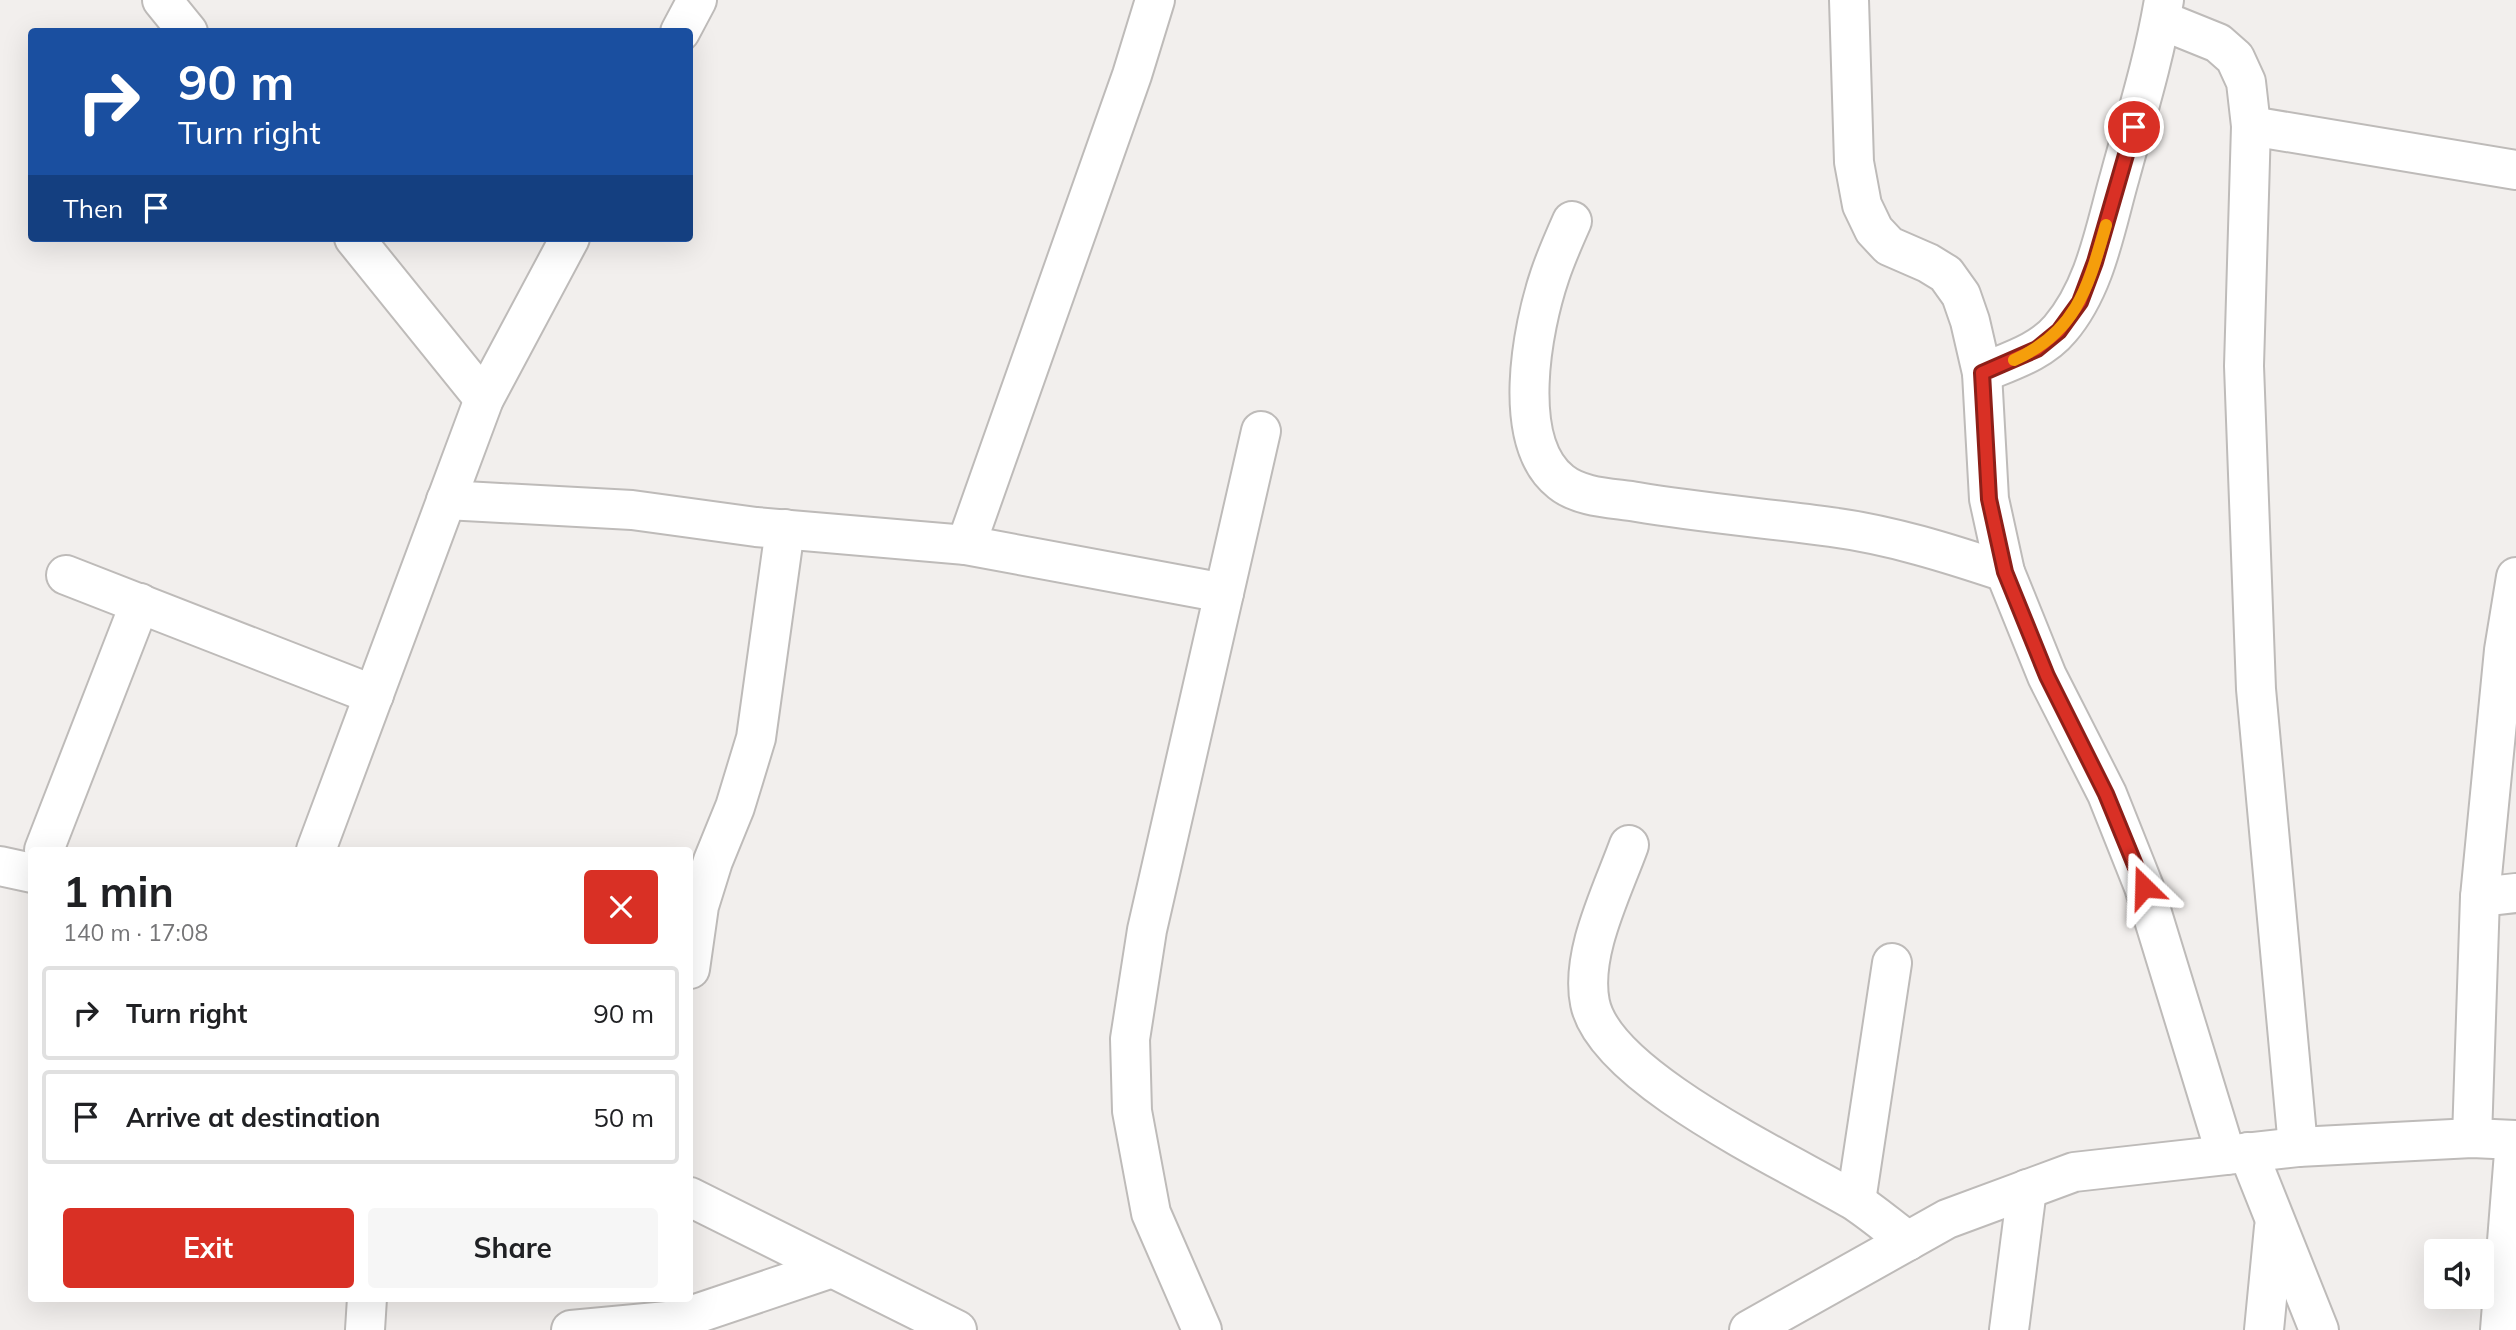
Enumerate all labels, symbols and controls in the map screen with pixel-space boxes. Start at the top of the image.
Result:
text: 90 m [178,51,294,112]
icon: right [63,56,154,147]
pin [2104,97,2164,157]
icon: arrive [2115,108,2153,146]
text: Turn right [178,112,321,152]
icon: arrive [137,189,175,227]
text: Then [63,192,123,225]
position arrow [2107,850,2181,924]
text: 1 min [63,865,174,918]
button: close [584,870,658,944]
text: 140 m · 17:08 [63,918,208,947]
icon: right [67,994,105,1032]
text: Turn right [126,997,247,1030]
text: 90 m [593,997,654,1030]
icon: arrive [67,1098,105,1136]
text: Arrive at destination [126,1101,381,1134]
text: 50 m [593,1101,654,1134]
button: Exit [63,1208,354,1288]
button: Share [368,1208,658,1288]
map controls [2424,1239,2494,1309]
button: sound [2424,1239,2494,1309]

